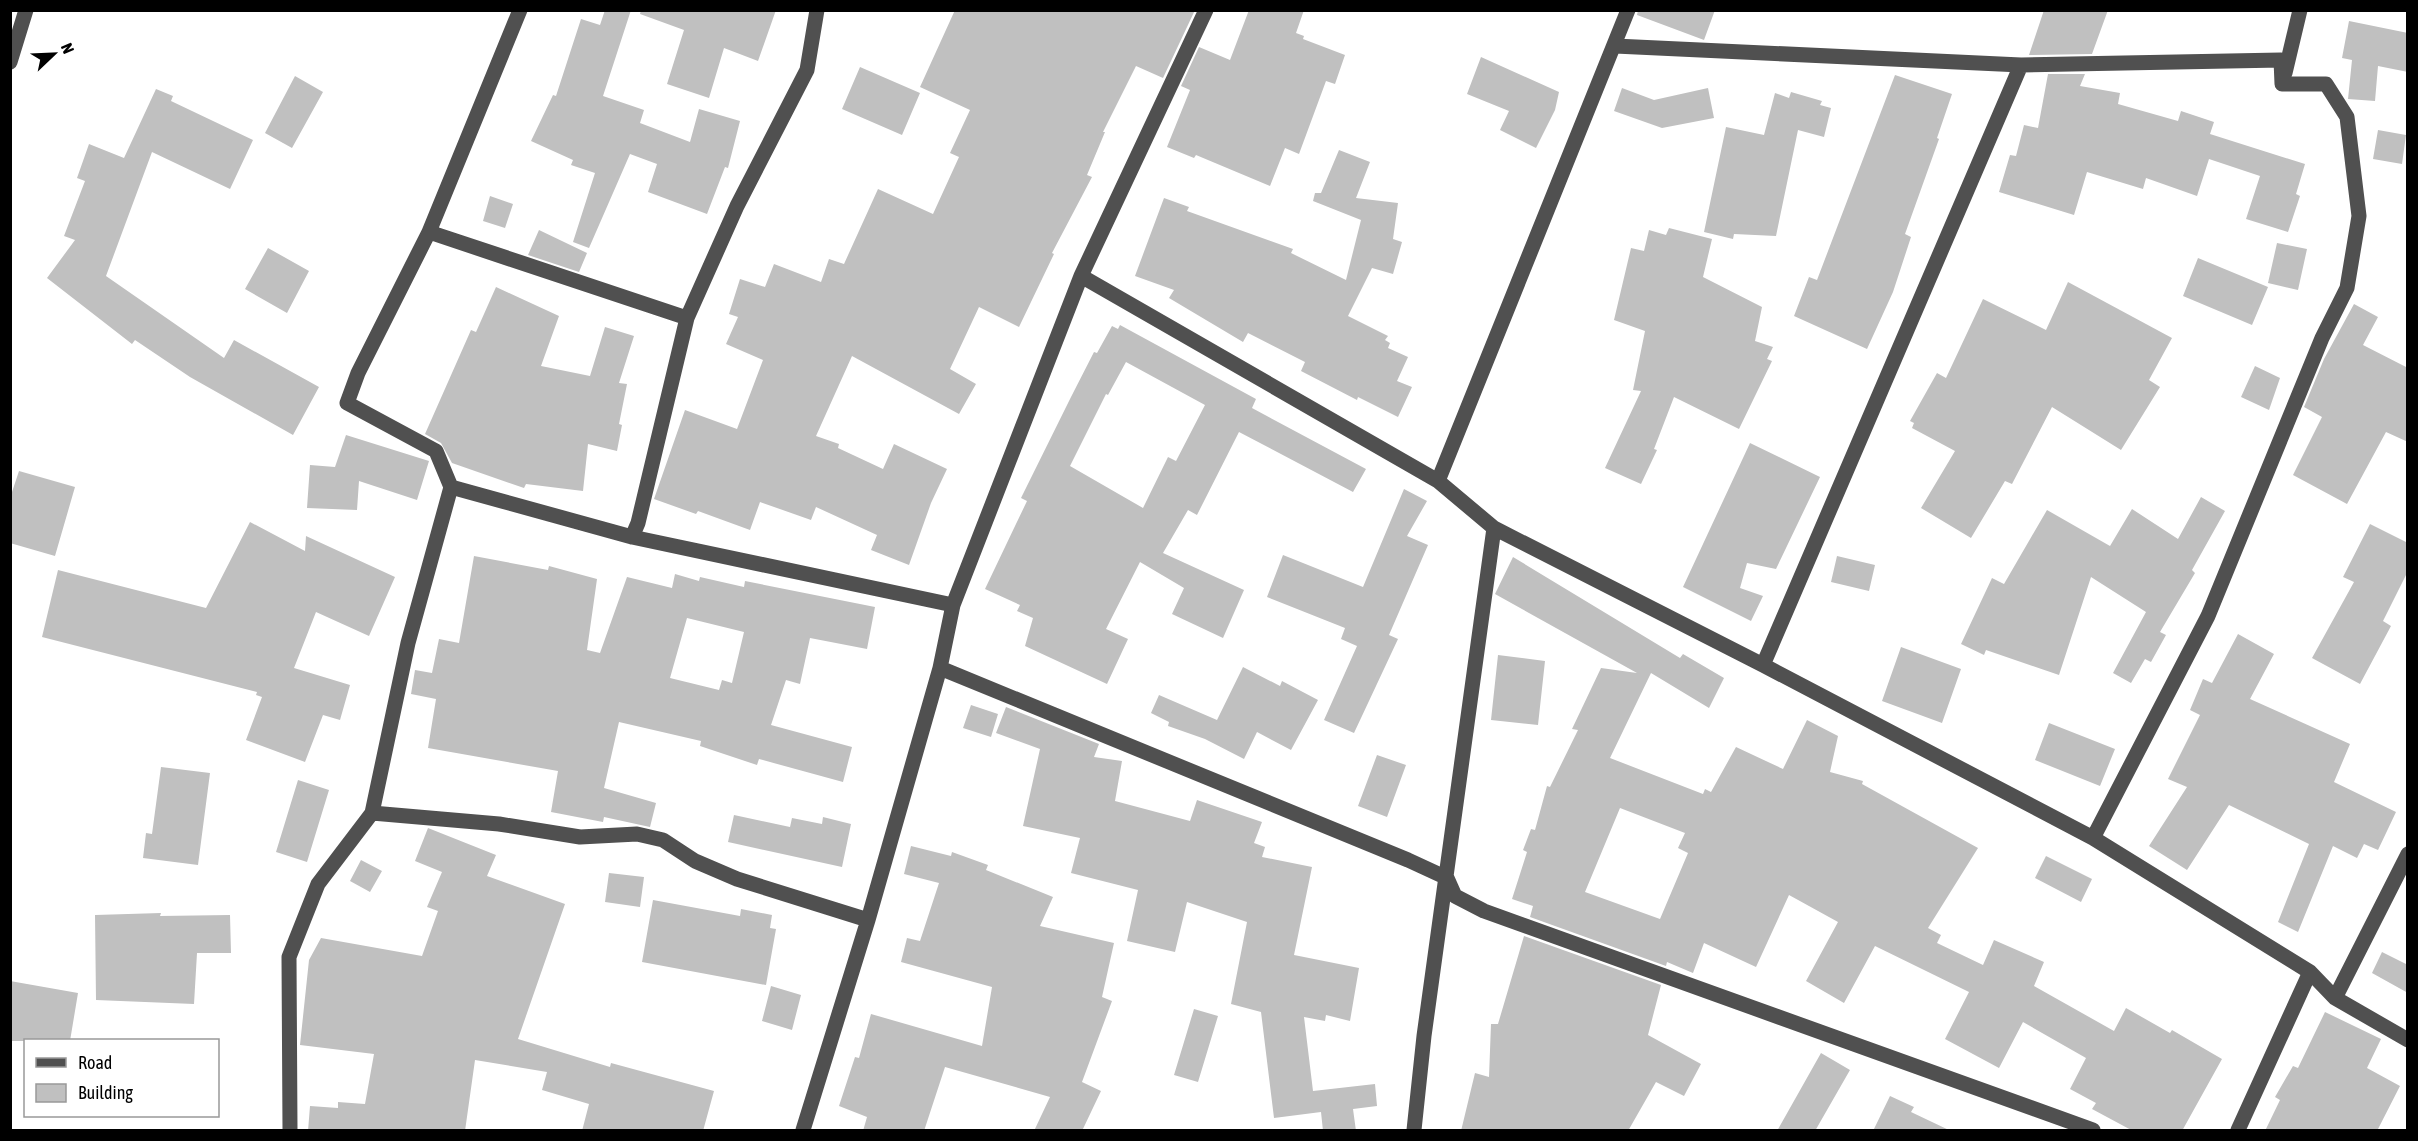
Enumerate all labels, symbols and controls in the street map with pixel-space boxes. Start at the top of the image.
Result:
north arrow [24,24,84,84]
text: N [58,40,78,56]
legend [24,1039,219,1117]
text: Road [78,1052,112,1073]
text: Building [78,1082,133,1103]

